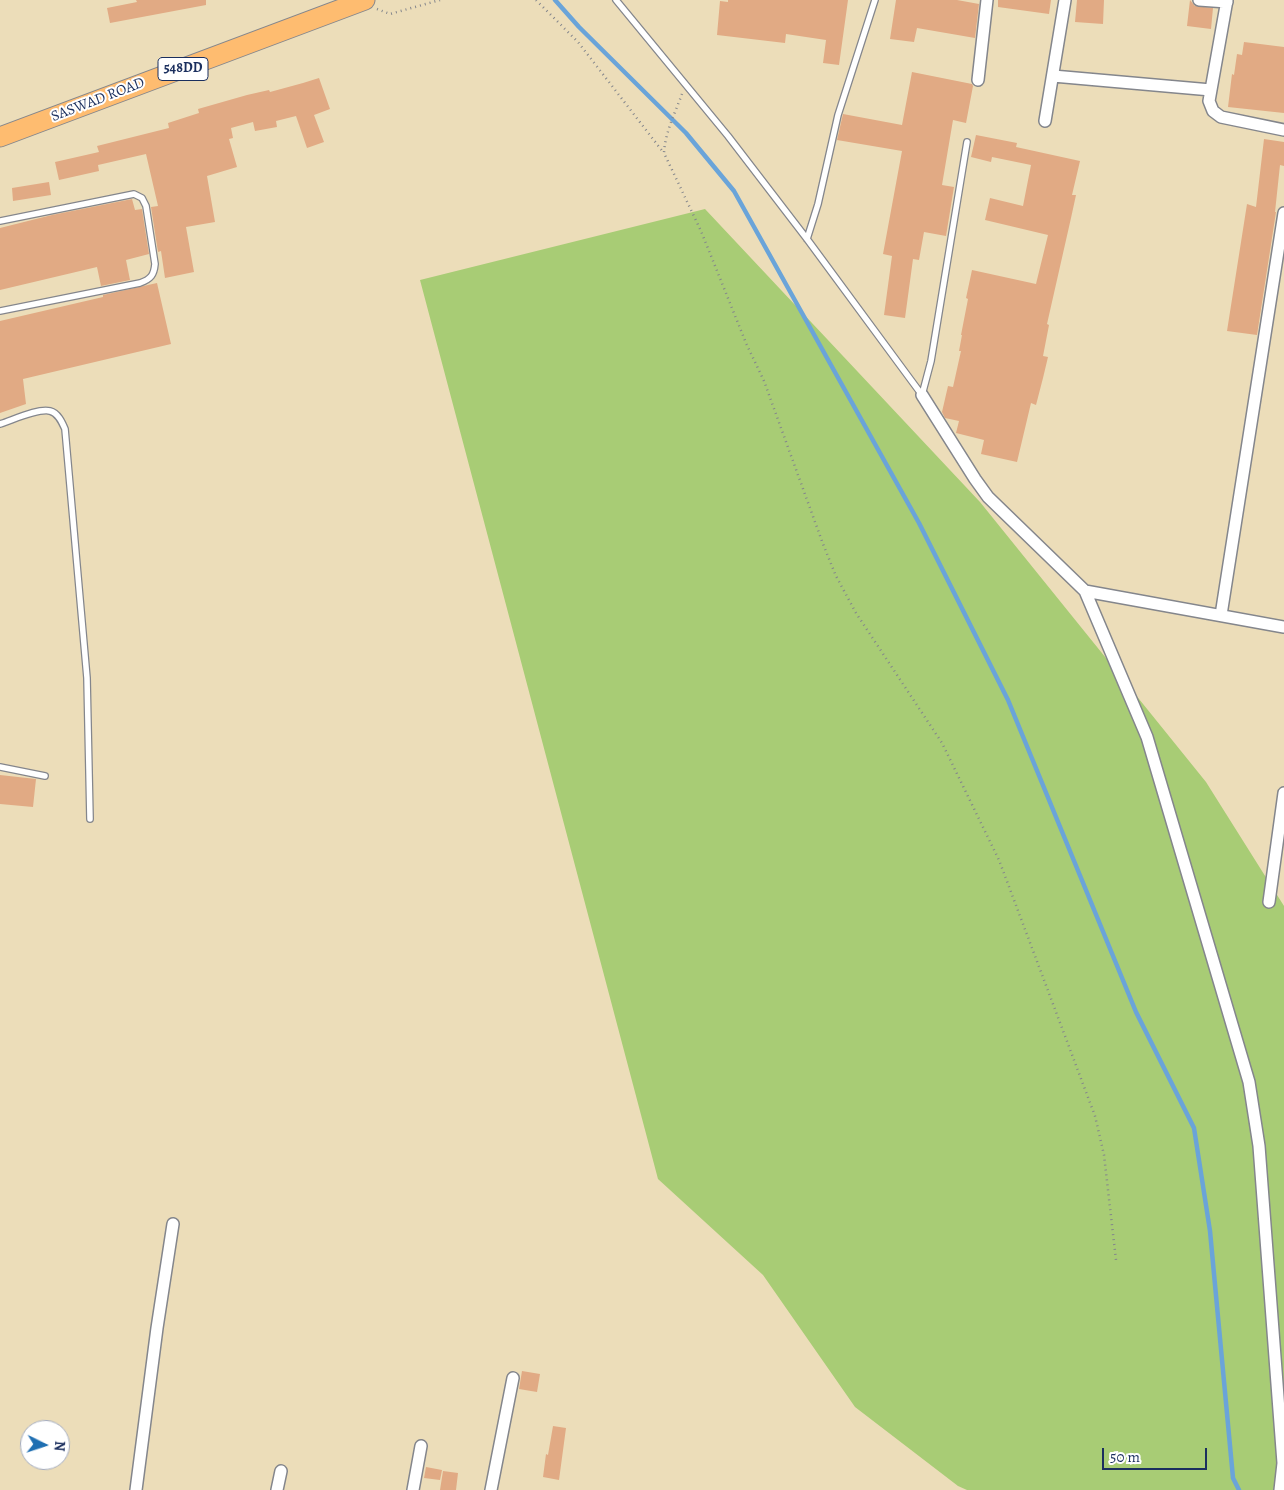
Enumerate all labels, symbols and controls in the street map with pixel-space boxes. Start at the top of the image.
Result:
road number: 548DD [158,58,208,80]
street label: SASWAD ROAD [49,74,147,126]
north arrow [20,1420,70,1470]
scale bar [1104,1438,1209,1470]
text: N [50,1440,69,1452]
text: 50 m [1110,1447,1140,1467]

